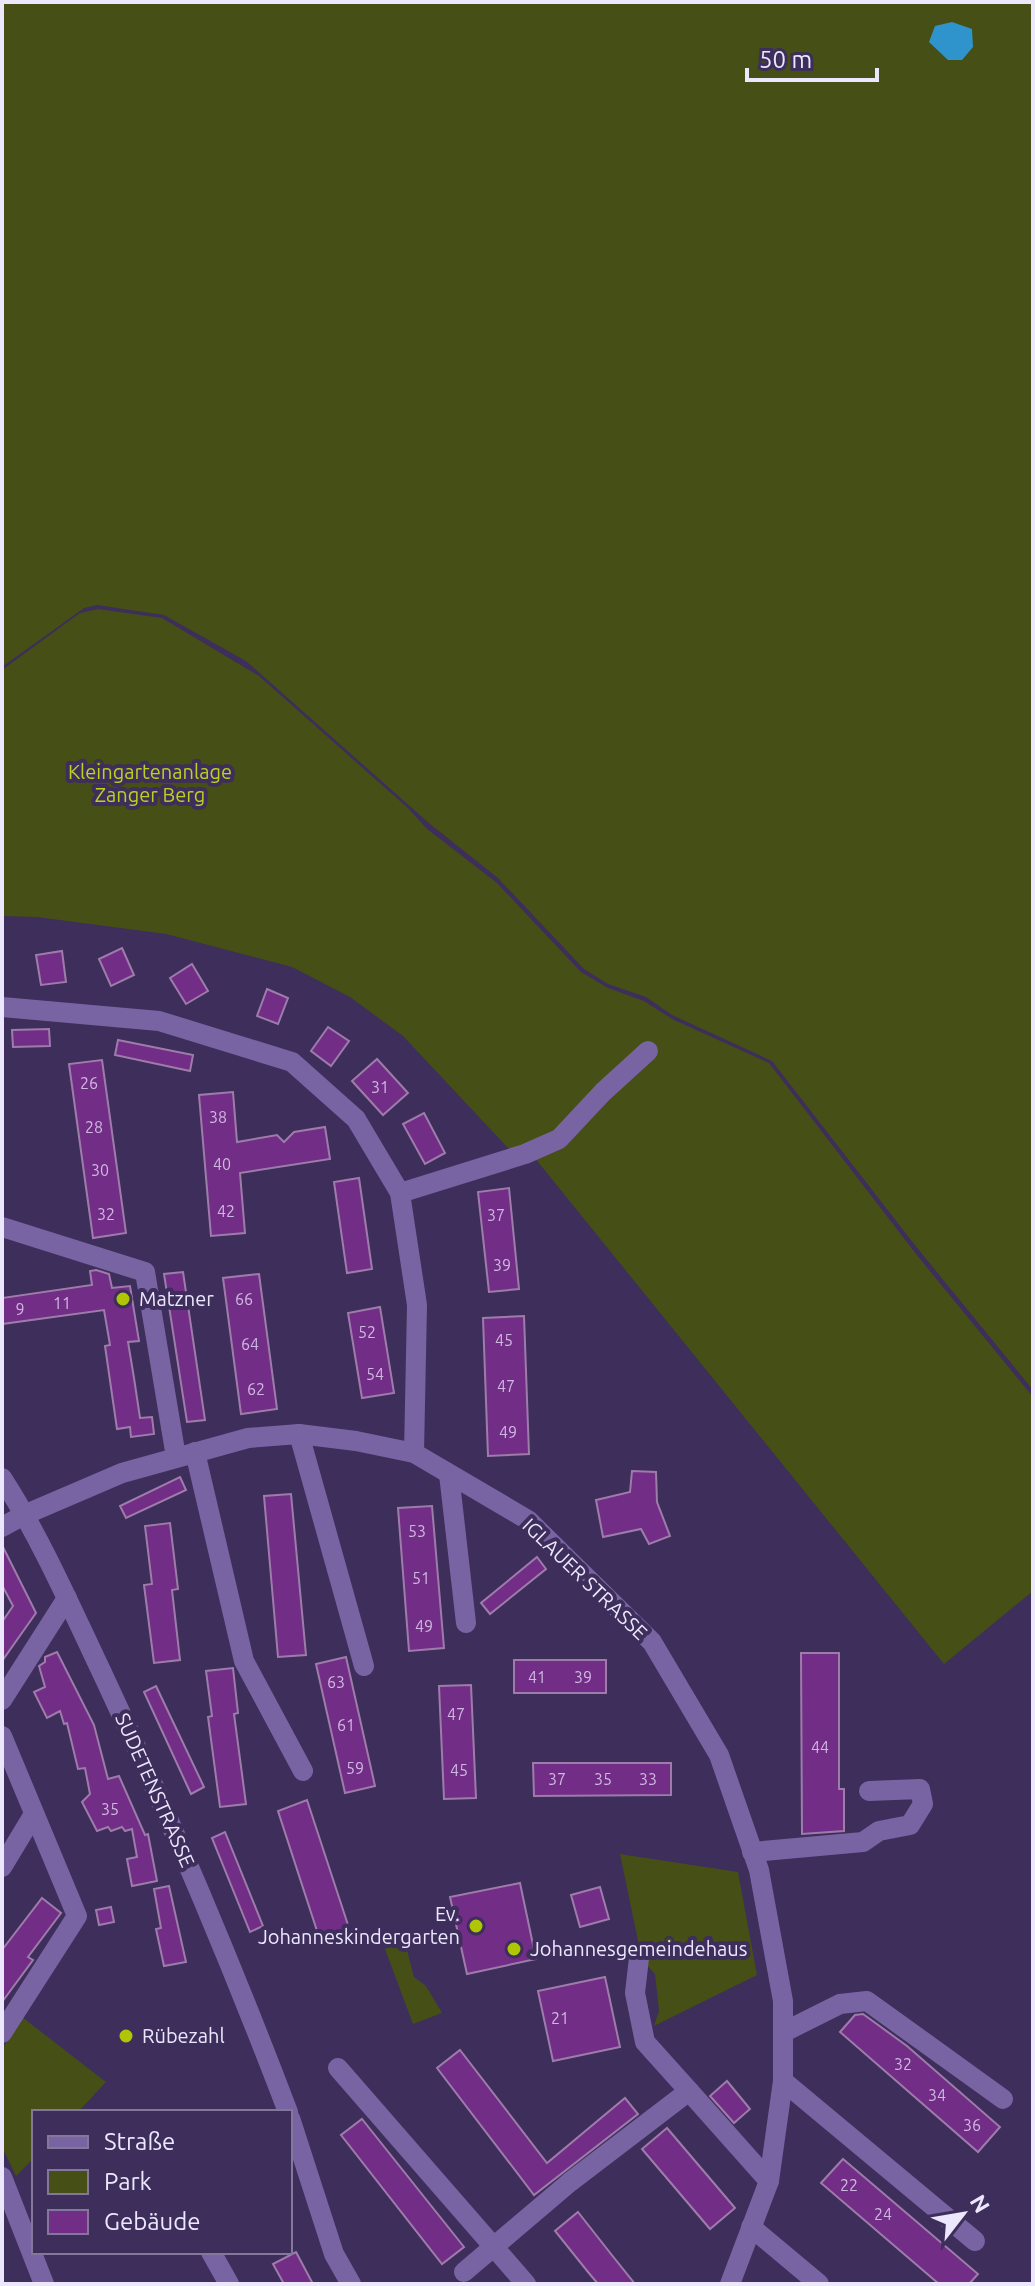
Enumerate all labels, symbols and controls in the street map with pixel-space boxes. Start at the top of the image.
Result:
scale bar [747,32,877,82]
text: 50 m [759,46,812,73]
park label: Kleingartenanlage Zanger Berg [68,760,232,806]
house number: 26 [80,1074,98,1092]
house number: 31 [371,1078,389,1096]
house number: 38 [209,1108,227,1126]
house number: 28 [85,1118,103,1136]
house number: 40 [213,1155,231,1173]
house number: 30 [91,1161,109,1179]
house number: 42 [217,1202,235,1220]
house number: 32 [97,1205,115,1223]
house number: 37 [487,1206,505,1224]
house number: 39 [493,1256,511,1274]
place label: Matzner [139,1287,214,1310]
marker: Matzner [114,1290,132,1308]
house number: 66 [235,1290,253,1308]
house number: 11 [53,1294,71,1312]
house number: 9 [15,1300,25,1318]
house number: 52 [358,1323,376,1341]
house number: 45 [495,1331,513,1349]
house number: 64 [241,1335,259,1353]
house number: 54 [366,1365,384,1383]
house number: 47 [497,1377,515,1395]
house number: 62 [247,1380,265,1398]
house number: 49 [499,1423,517,1441]
street label: IGLAUER STRASSE [518,1513,652,1644]
house number: 53 [408,1522,426,1540]
house number: 51 [412,1569,430,1587]
house number: 49 [415,1617,433,1635]
house number: 41 [528,1668,546,1686]
house number: 39 [574,1668,592,1686]
house number: 63 [327,1673,345,1691]
house number: 47 [447,1705,465,1723]
street label: SUDETENSTRASSE [111,1709,200,1870]
house number: 61 [337,1716,355,1734]
house number: 44 [811,1738,829,1756]
house number: 59 [346,1759,364,1777]
house number: 45 [450,1761,468,1779]
house number: 37 [548,1770,566,1788]
house number: 35 [594,1770,612,1788]
house number: 33 [639,1770,657,1788]
house number: 35 [101,1800,119,1818]
place label: Ev. Johanneskindergarten [258,1902,460,1948]
marker: Ev. Johanneskindergarten [467,1917,485,1935]
place label: Johannesgemeindehaus [530,1937,747,1960]
marker: Johannesgemeindehaus [505,1940,523,1958]
house number: 21 [551,2009,569,2027]
place label: Rübezahl [142,2024,225,2047]
marker: Rübezahl [117,2027,135,2045]
house number: 32 [894,2055,912,2073]
house number: 34 [928,2086,946,2104]
legend [32,2110,292,2254]
house number: 36 [963,2116,981,2134]
text: Straße [104,2128,175,2155]
text: Park [104,2168,152,2195]
north arrow [923,2174,1003,2254]
house number: 22 [840,2176,858,2194]
text: N [966,2190,996,2217]
house number: 24 [874,2205,892,2223]
text: Gebäude [104,2208,201,2235]

